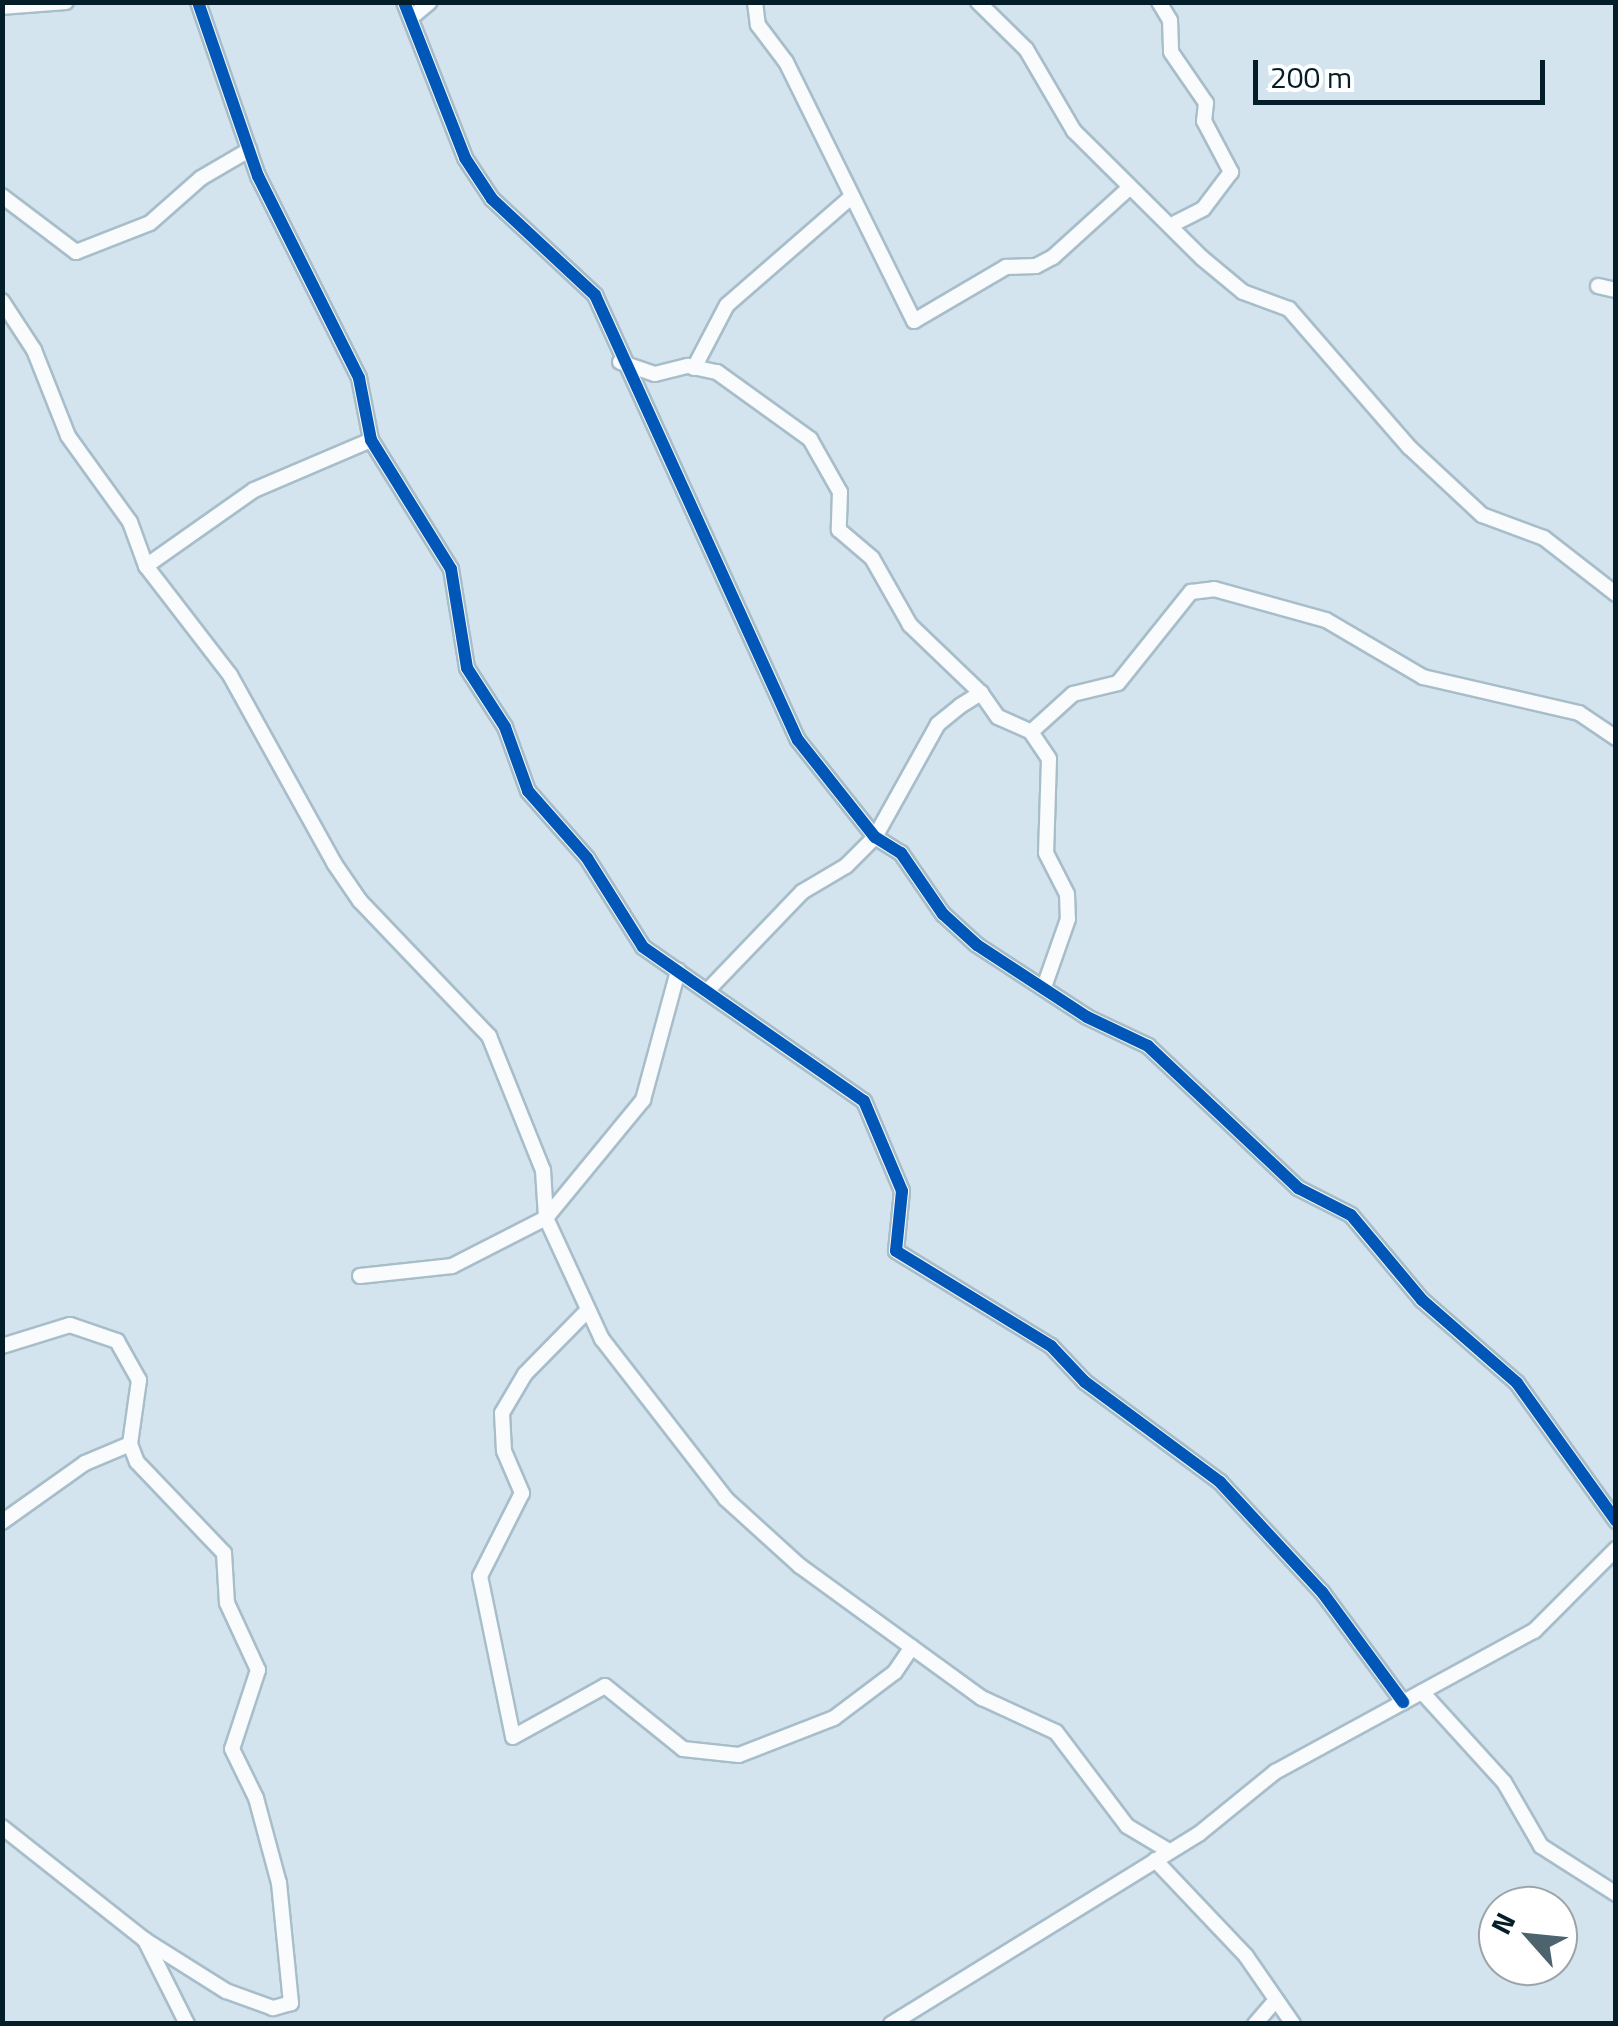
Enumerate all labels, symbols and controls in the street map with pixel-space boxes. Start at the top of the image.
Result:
scale bar [1258,40,1550,102]
text: 200 m [1270,54,1352,100]
north arrow [1478,1886,1578,1986]
text: N [1479,1905,1526,1941]

